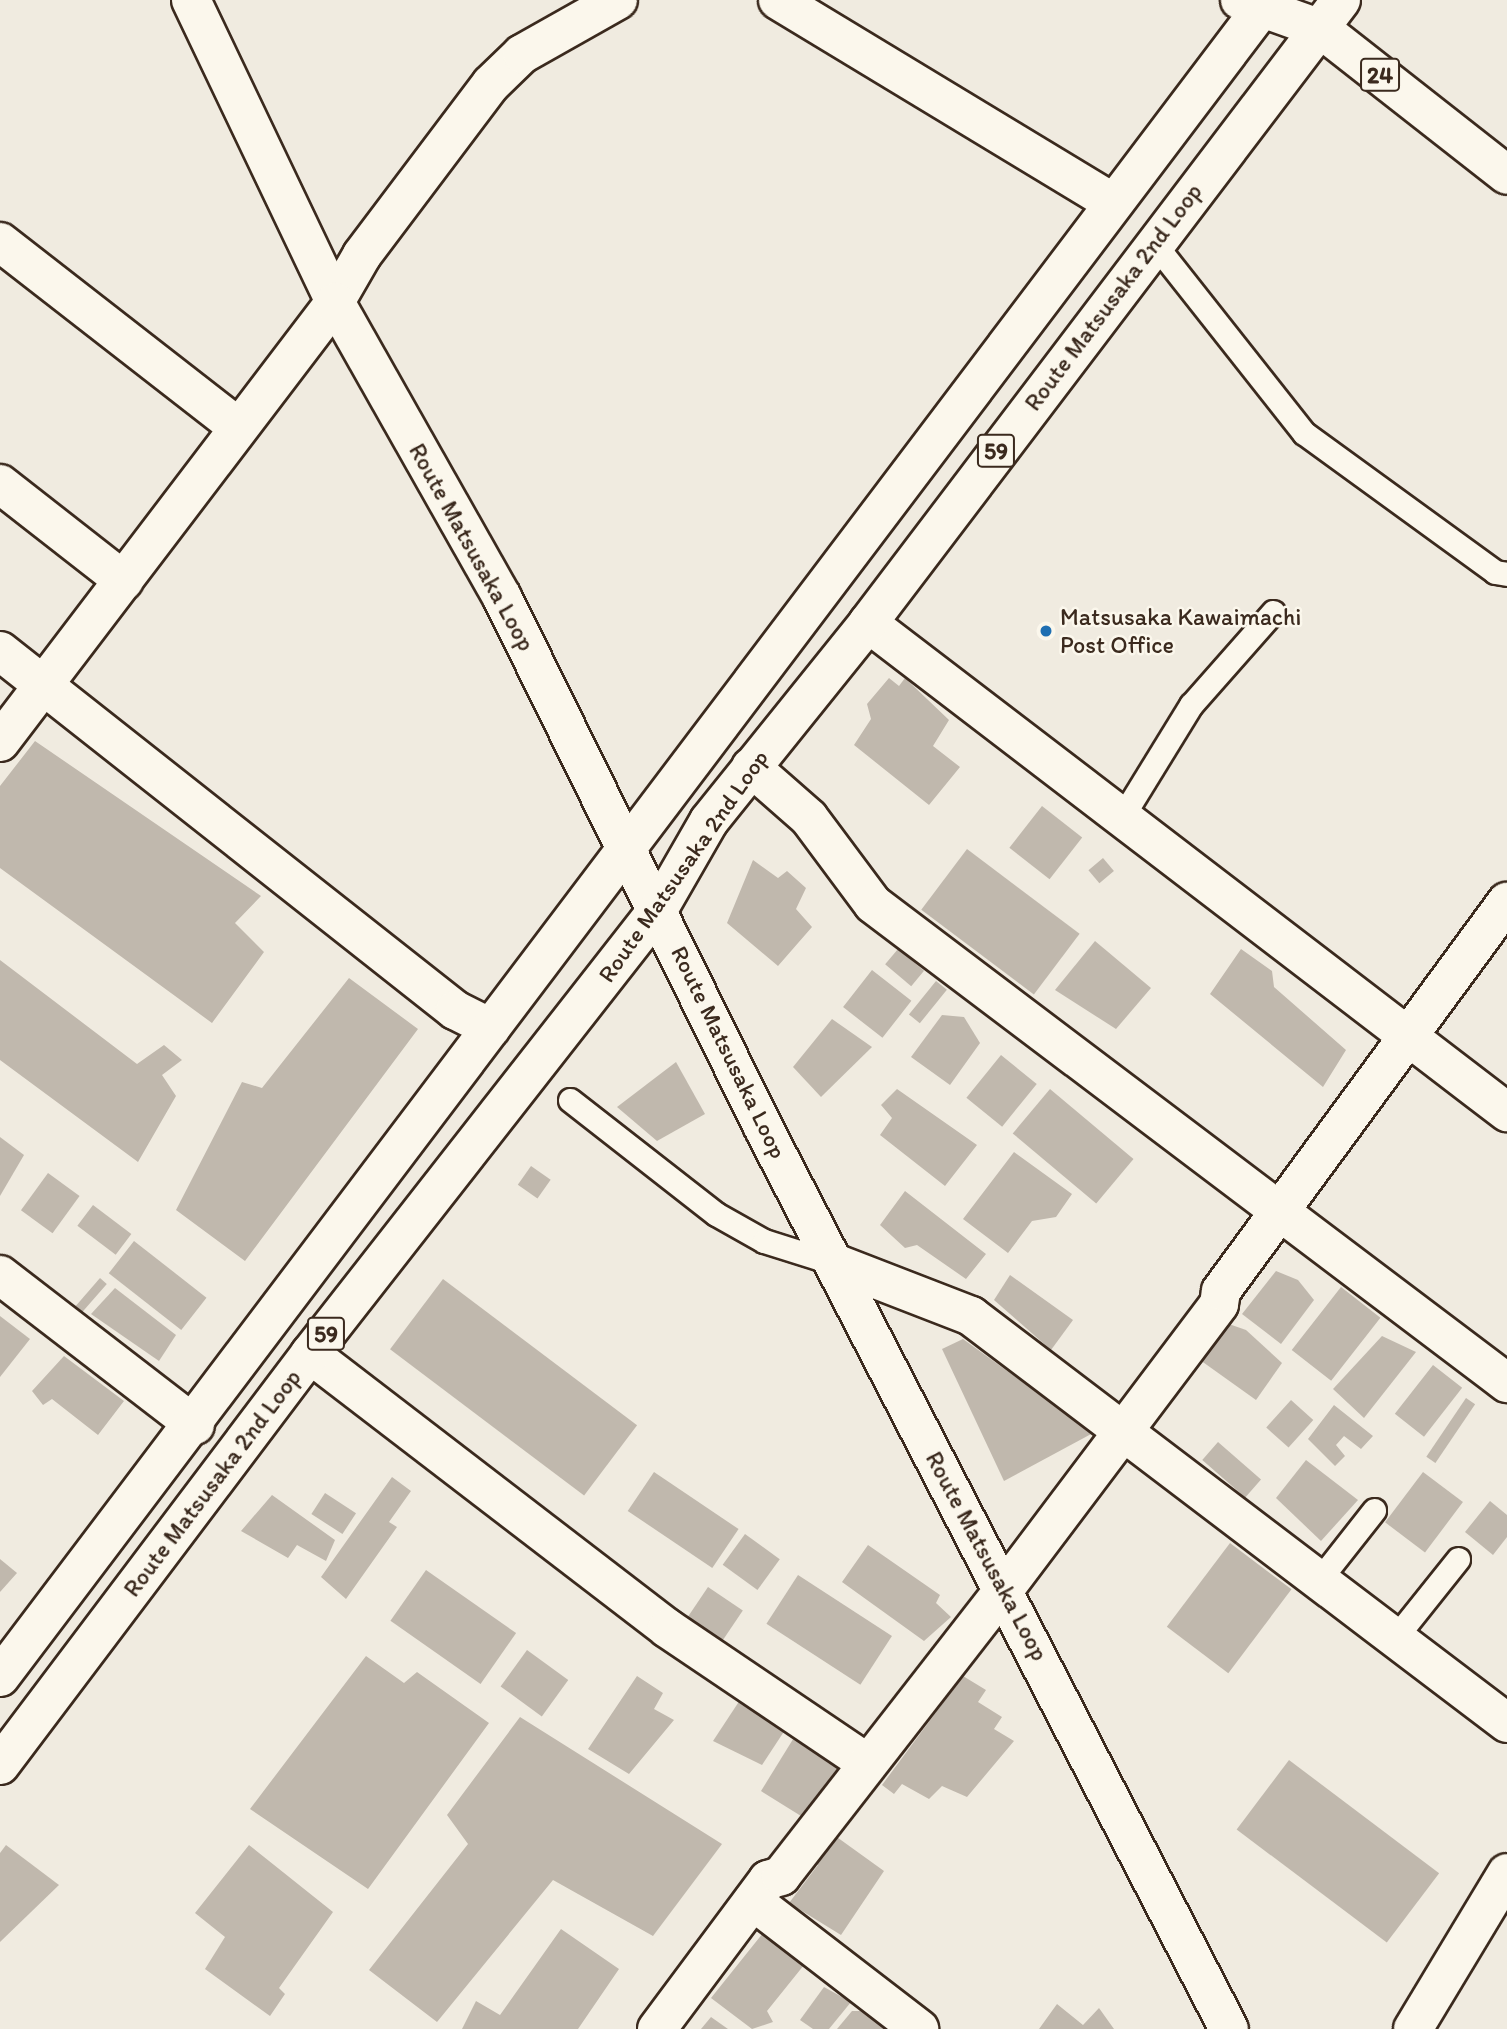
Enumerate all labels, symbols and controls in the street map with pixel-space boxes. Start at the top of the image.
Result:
road number: 24 [1359,55,1401,94]
street label: Route Matsusaka 2nd Loop [1018,178,1208,416]
road number: 59 [977,432,1015,471]
street label: Route Matsusaka Loop [403,438,541,656]
place label: Matsusaka Kawaimachi Post Office [1060,603,1302,659]
marker: Matsusaka Kawaimachi Post Office [1038,623,1054,639]
street label: Route Matsusaka 2nd Loop [592,744,774,988]
street label: Route Matsusaka Loop [665,941,793,1163]
road number: 59 [307,1315,345,1354]
street label: Route Matsusaka 2nd Loop [117,1364,307,1602]
street label: Route Matsusaka Loop [920,1447,1054,1665]

